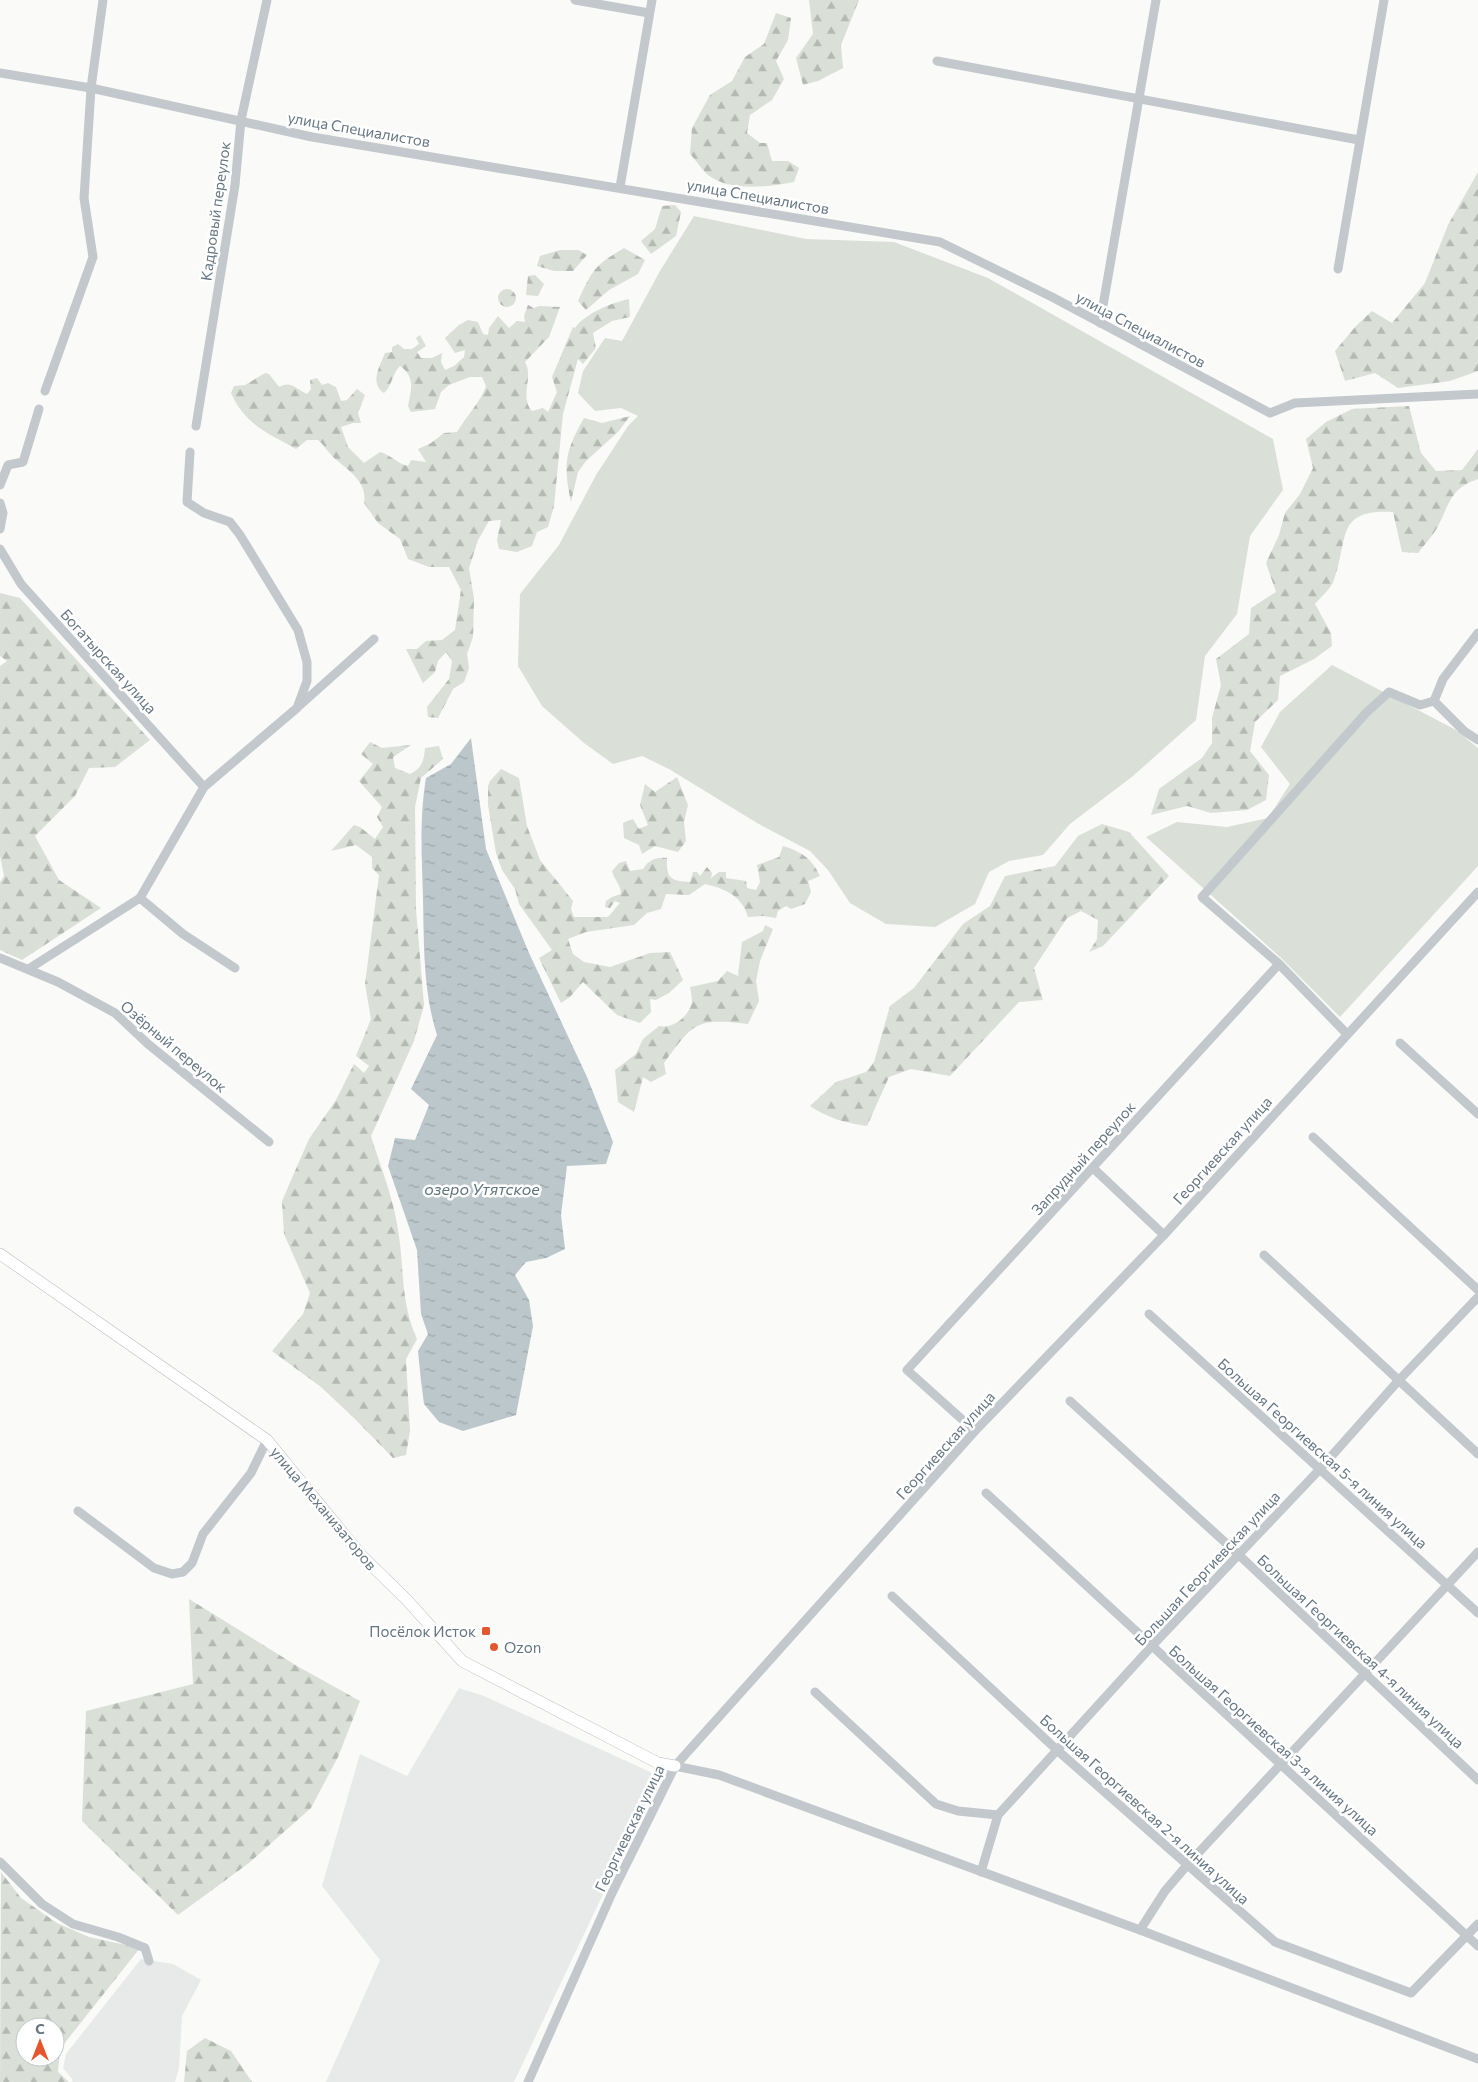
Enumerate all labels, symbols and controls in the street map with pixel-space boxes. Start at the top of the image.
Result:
street label: улица Специалистов [286,108,432,150]
street label: Кадровый переулок [196,140,234,282]
street label: улица Специалистов [685,175,831,217]
street label: улица Специалистов [1073,287,1209,371]
street label: Богатырская улица [57,605,161,717]
street label: Озёрный переулок [117,996,231,1096]
street label: Георгиевская улица [1169,1092,1275,1208]
street label: Запрудный переулок [1027,1098,1139,1218]
water label: озеро Утятское [424,1179,540,1198]
street label: Большая Георгиевская 5-я линия улица [1215,1354,1431,1552]
street label: Георгиевская улица [892,1387,998,1503]
street label: улица Механизаторов [267,1443,381,1573]
street label: Большая Георгиевская улица [1131,1487,1283,1649]
street label: Большая Георгиевская 4-я линия улица [1254,1550,1468,1752]
place label: Посёлок Исток [369,1622,476,1640]
marker: Посёлок Исток [480,1625,492,1637]
place label: Ozon [504,1638,541,1656]
marker: Ozon [488,1641,500,1653]
street label: Большая Георгиевская 3-я линия улица [1166,1641,1382,1839]
street label: Большая Георгиевская 2-я линия улица [1037,1710,1253,1908]
street label: Георгиевская улица [590,1762,668,1894]
north arrow [15,2017,65,2067]
text: С [35,2020,45,2037]

